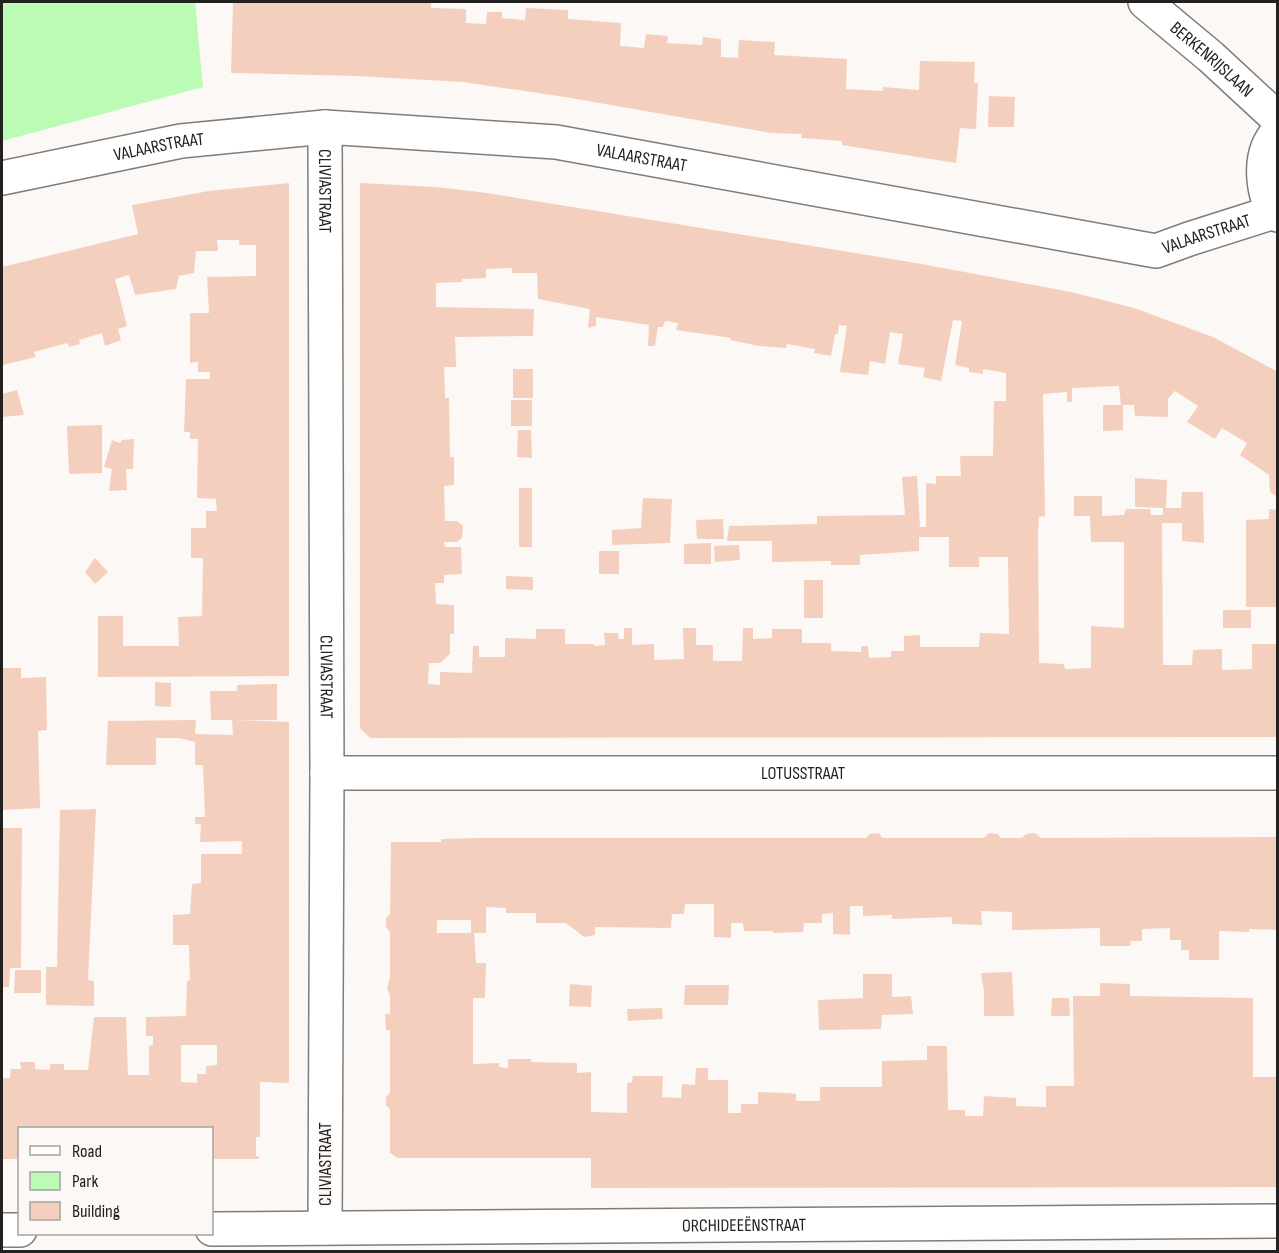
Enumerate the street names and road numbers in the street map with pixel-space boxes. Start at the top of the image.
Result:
street label: BERKENRIJSLAAN [1166,17,1257,102]
street label: VALAARSTRAAT [112,129,205,166]
street label: VALAARSTRAAT [595,140,688,177]
street label: CLIVIASTRAAT [314,149,335,233]
street label: VALAARSTRAAT [1160,210,1253,259]
street label: CLIVIASTRAAT [316,635,337,719]
street label: LOTUSSTRAAT [761,763,845,784]
street label: CLIVIASTRAAT [315,1122,336,1206]
street label: ORCHIDEEËNSTRAAT [682,1215,806,1236]

